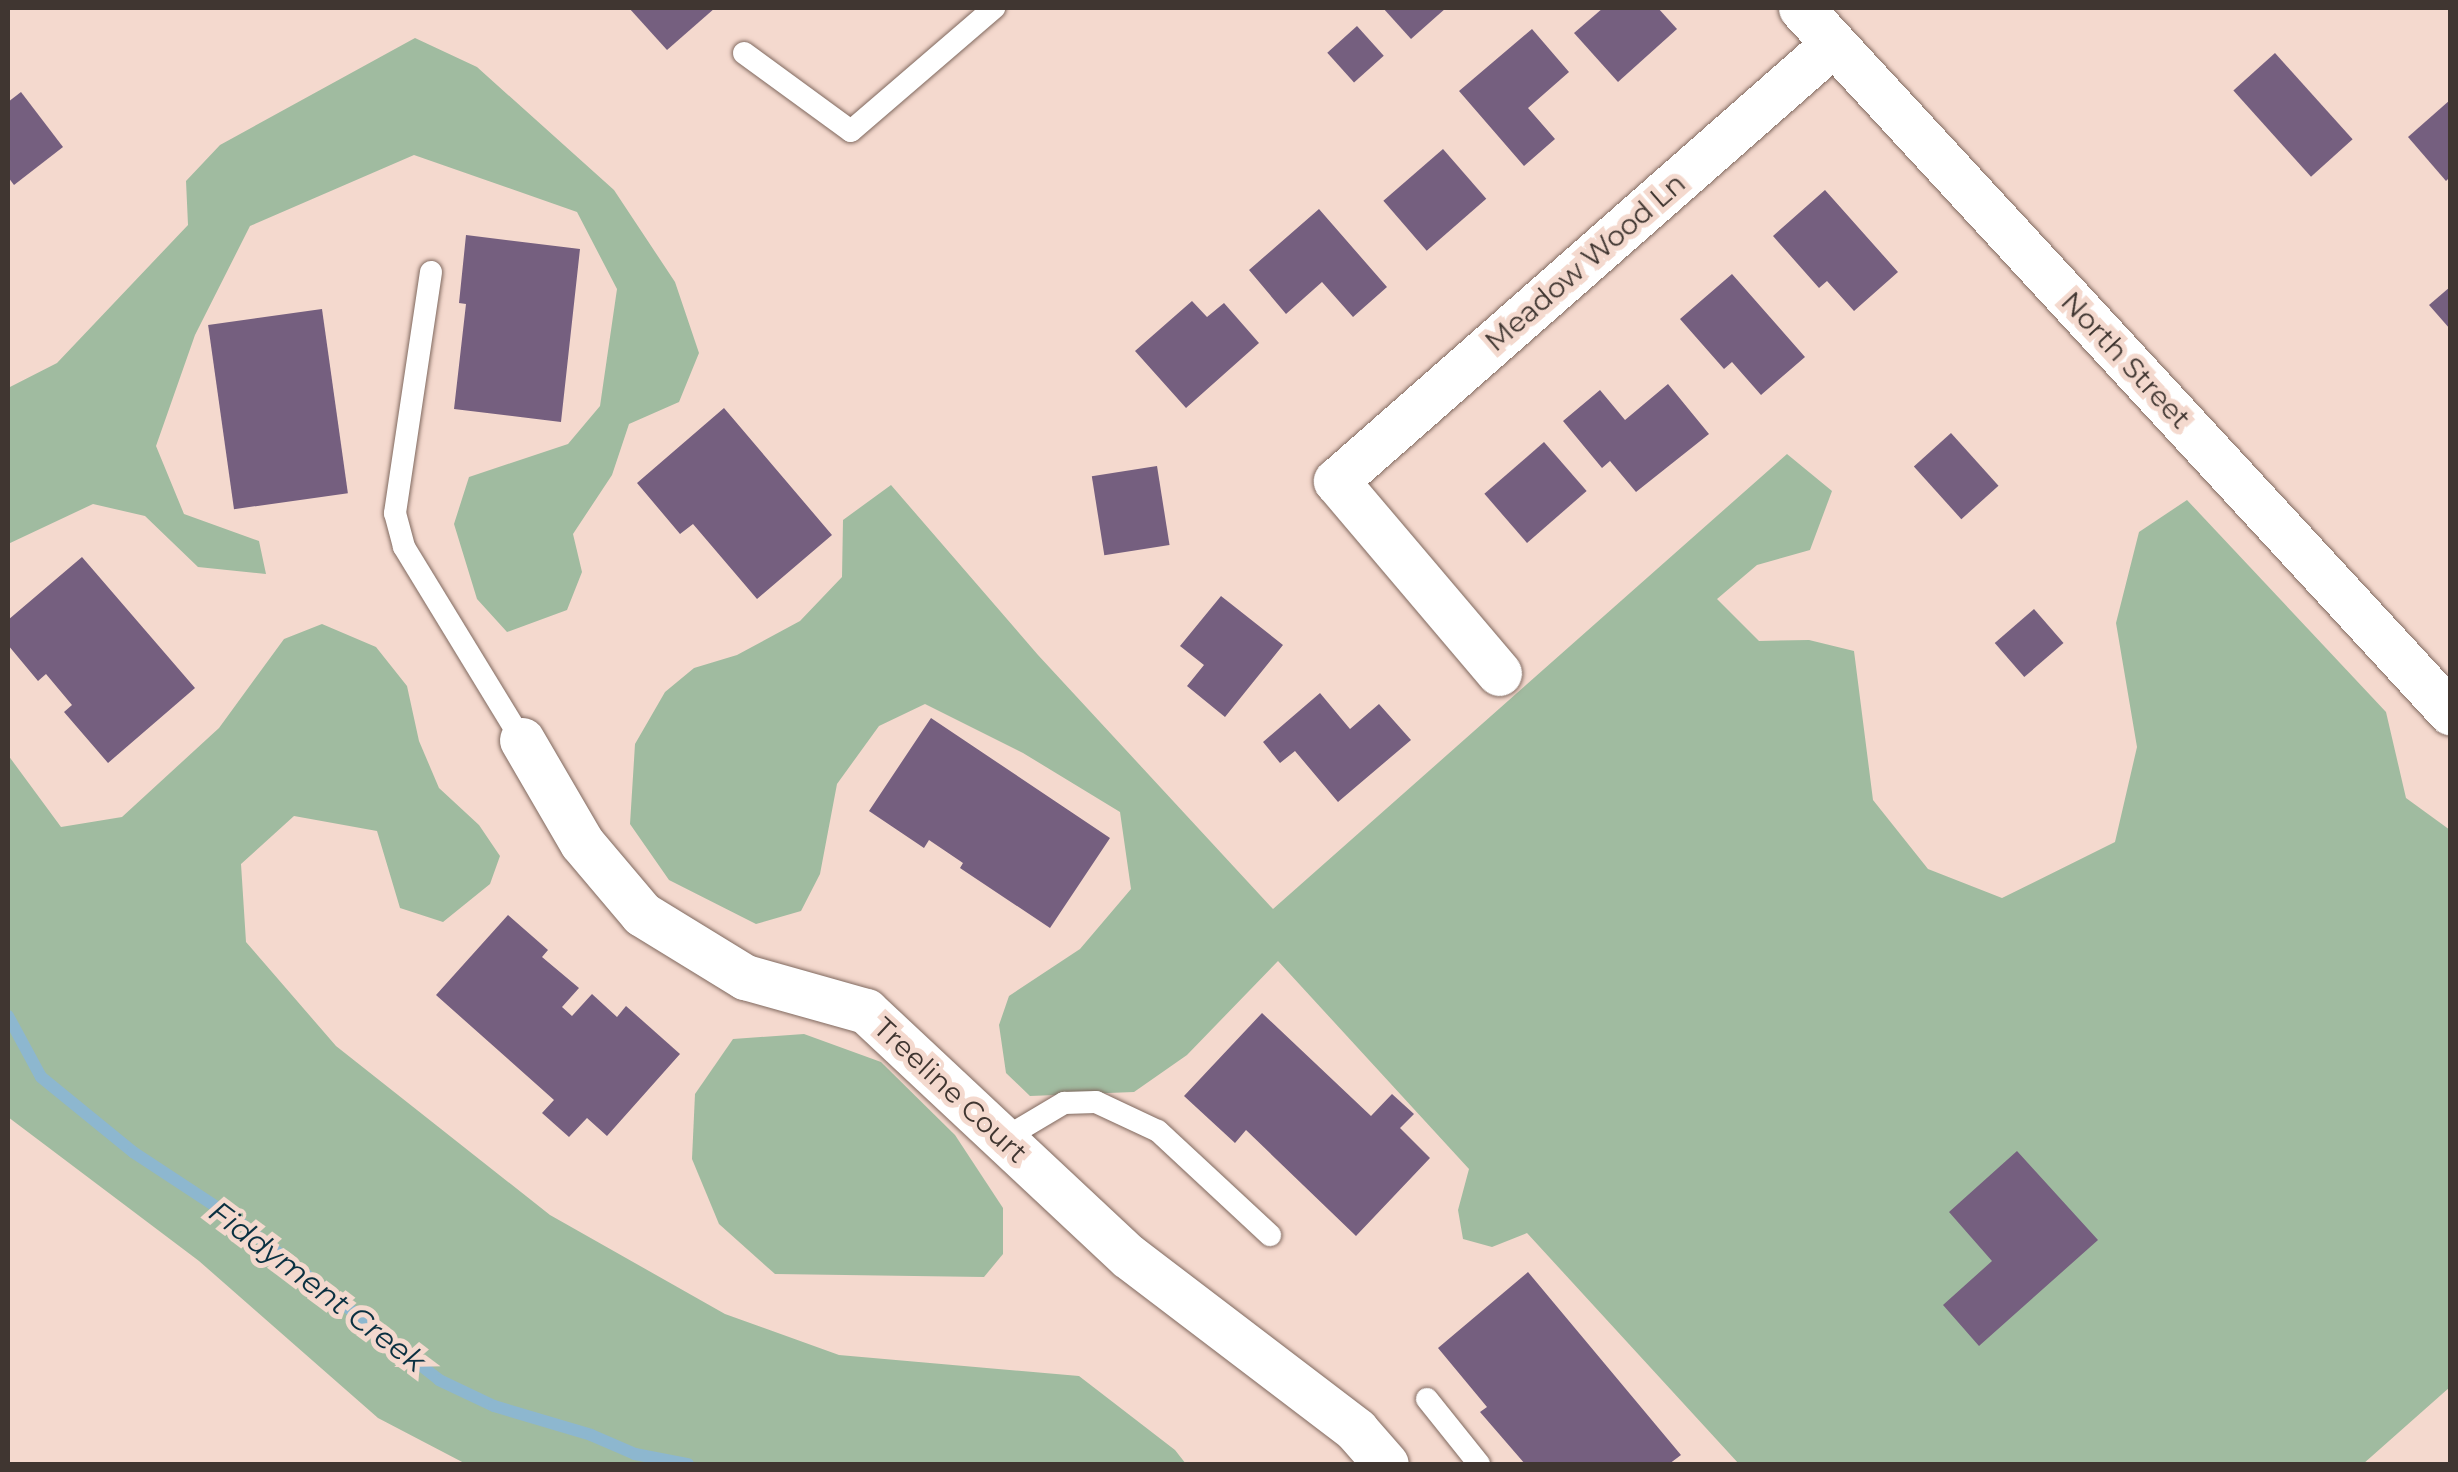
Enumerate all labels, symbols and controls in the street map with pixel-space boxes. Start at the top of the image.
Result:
street label: Meadow Wood Ln [1478,166,1692,358]
street label: North Street [2054,285,2198,435]
street label: Treeline Court [867,1010,1035,1170]
water label: Fiddyment Creek [202,1194,432,1380]

